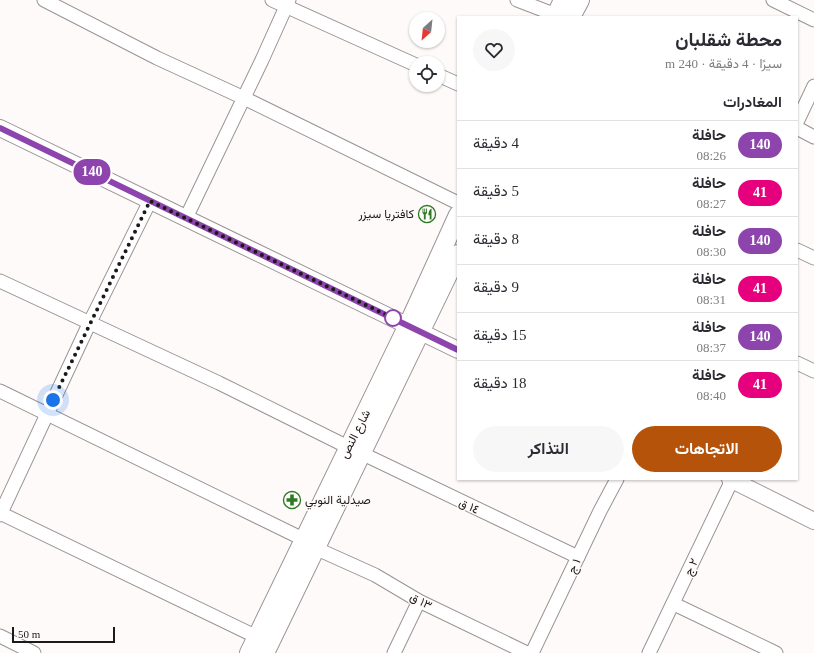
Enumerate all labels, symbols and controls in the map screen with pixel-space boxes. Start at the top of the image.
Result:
north arrow [409,12,445,48]
map controls [409,12,445,92]
button: heart [473,29,515,71]
text: محطة شقلبان [675,29,782,50]
button: locate [409,56,445,92]
text: سيرًا · 4 دقيقة · 240 m [665,56,782,71]
text: المغادرات [723,94,782,110]
text: حافلة [692,127,726,143]
text: 4 دقيقة [473,135,519,151]
text: 140 [750,137,771,152]
text: 08:26 [696,148,726,163]
line badge: 140 [69,159,115,185]
text: 140 [82,164,103,179]
text: حافلة [692,175,726,191]
text: 5 دقيقة [473,183,519,199]
text: 41 [753,185,767,200]
text: 08:27 [696,196,726,211]
restaurant icon: كافتريا سيزر [417,204,437,224]
place label: كافتريا سيزر [357,207,414,222]
text: حافلة [692,223,726,239]
text: 8 دقيقة [473,231,519,247]
text: 140 [750,233,771,248]
text: 08:30 [696,244,726,259]
text: حافلة [692,271,726,287]
text: 9 دقيقة [473,279,519,295]
text: 41 [753,281,767,296]
text: 08:31 [696,292,726,307]
unlabelled marker [384,309,402,327]
text: حافلة [692,319,726,335]
text: 15 دقيقة [473,327,526,343]
text: 140 [750,329,771,344]
text: 08:37 [696,340,726,355]
text: حافلة [692,367,726,383]
text: 18 دقيقة [473,375,526,391]
text: 41 [753,377,767,392]
text: 08:40 [696,388,726,403]
your location [43,390,63,410]
street label: شارع النص [337,407,375,462]
button: التذاكر [473,426,624,472]
button: الاتجاهات [632,426,782,472]
pharmacy icon: صيدلية النوبي [282,490,302,510]
place label: صيدلية النوبي [305,493,371,510]
street label: ١٤ ق [457,495,482,517]
street label: ١ ج [565,556,585,576]
street label: ٢ ج [681,556,703,579]
street label: ١٣ ق [408,589,434,613]
scale bar [12,625,115,644]
text: 50 m [18,628,40,640]

